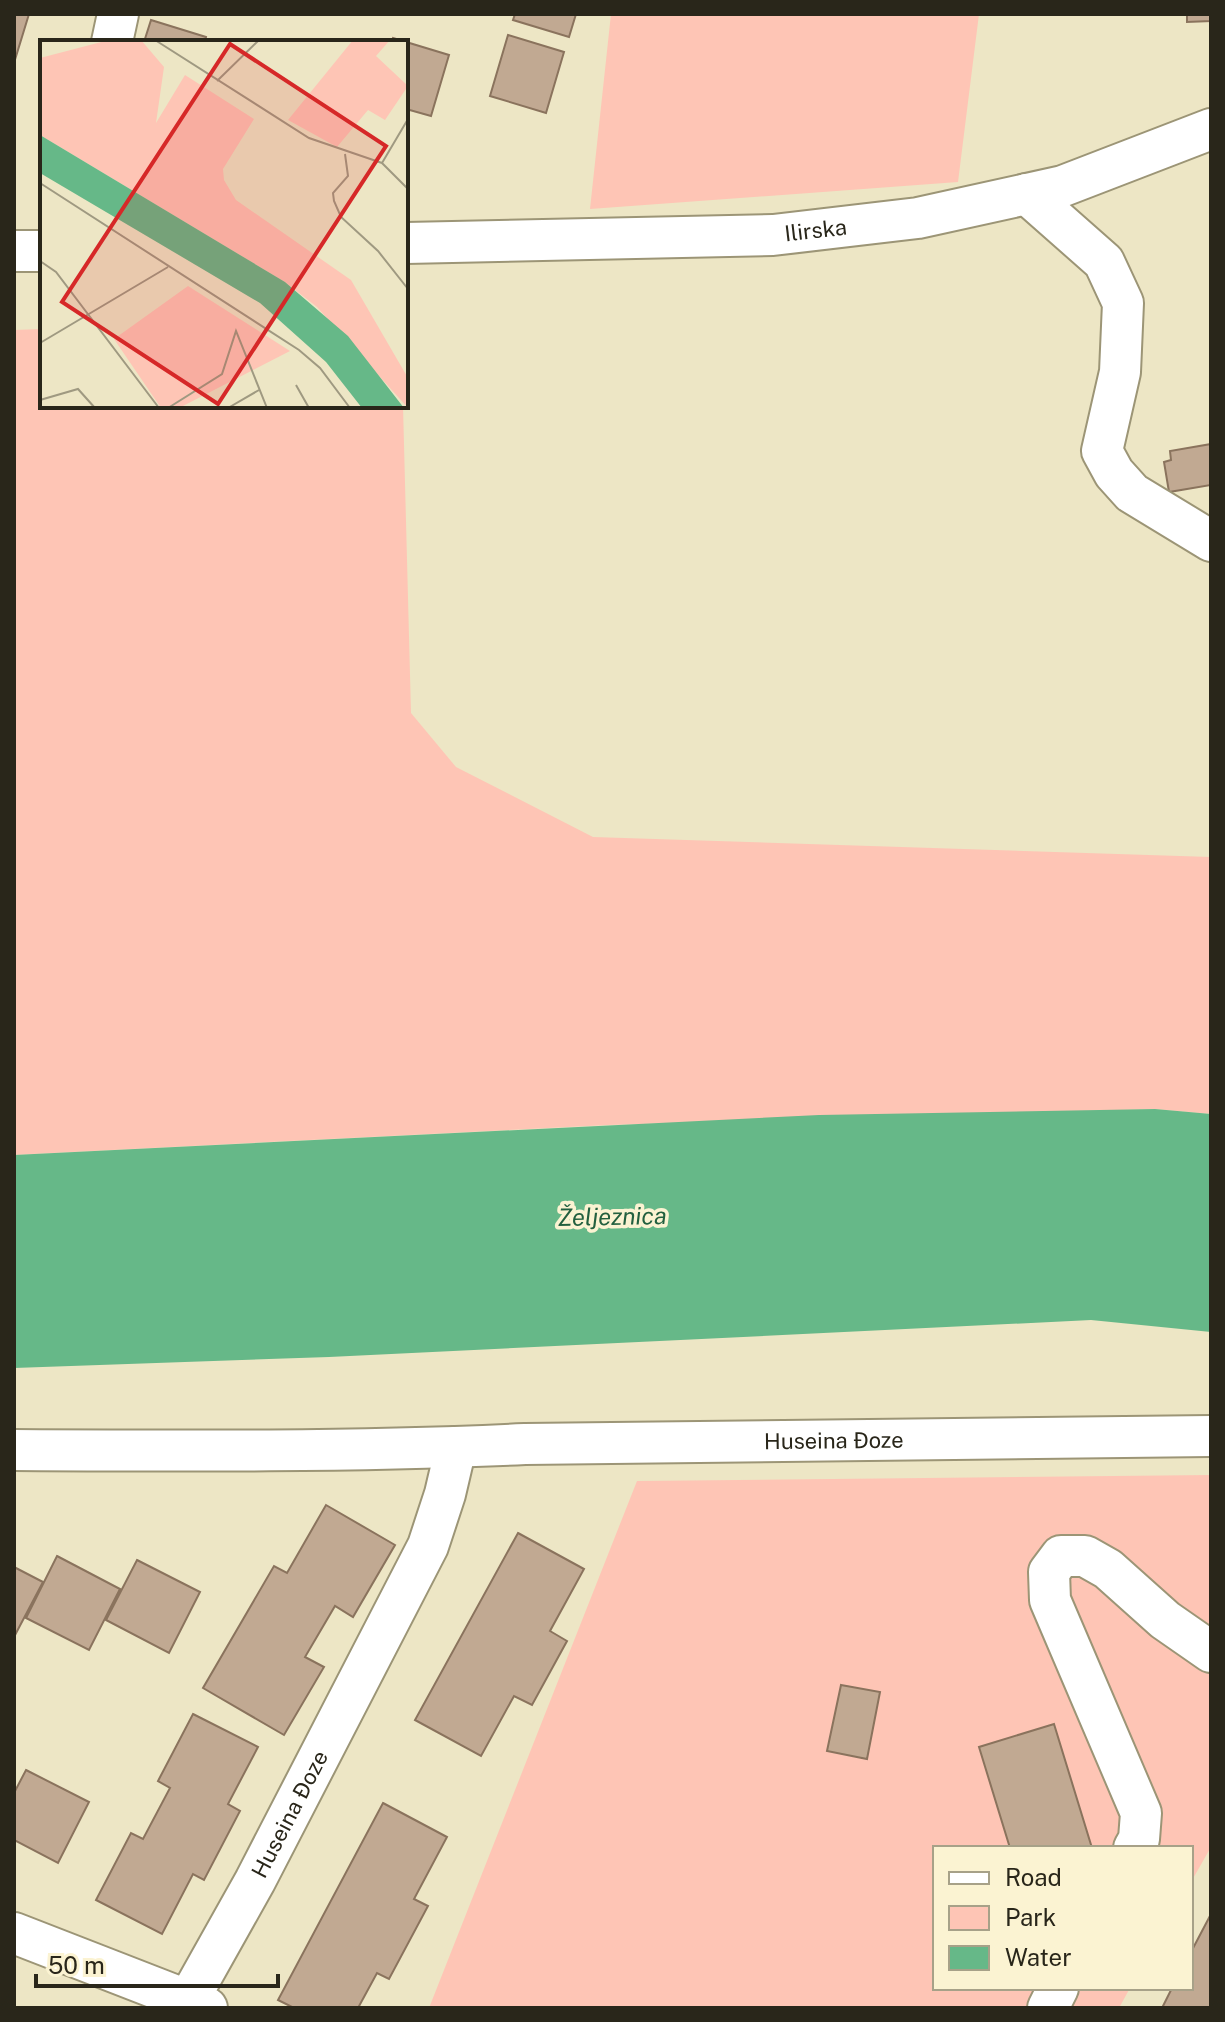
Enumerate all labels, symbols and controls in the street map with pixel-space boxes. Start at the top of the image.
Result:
inset map [40,40,408,408]
street label: Ilirska [783,213,848,247]
water label: Željeznica [557,1201,667,1231]
street label: Huseina Đoze [764,1427,904,1454]
street label: Huseina Đoze [246,1746,333,1882]
legend [933,1846,1193,1990]
text: Road [1005,1863,1062,1891]
text: Park [1005,1903,1056,1931]
scale bar [36,1938,278,1988]
text: Water [1005,1943,1072,1971]
text: 50 m [48,1951,105,1979]

